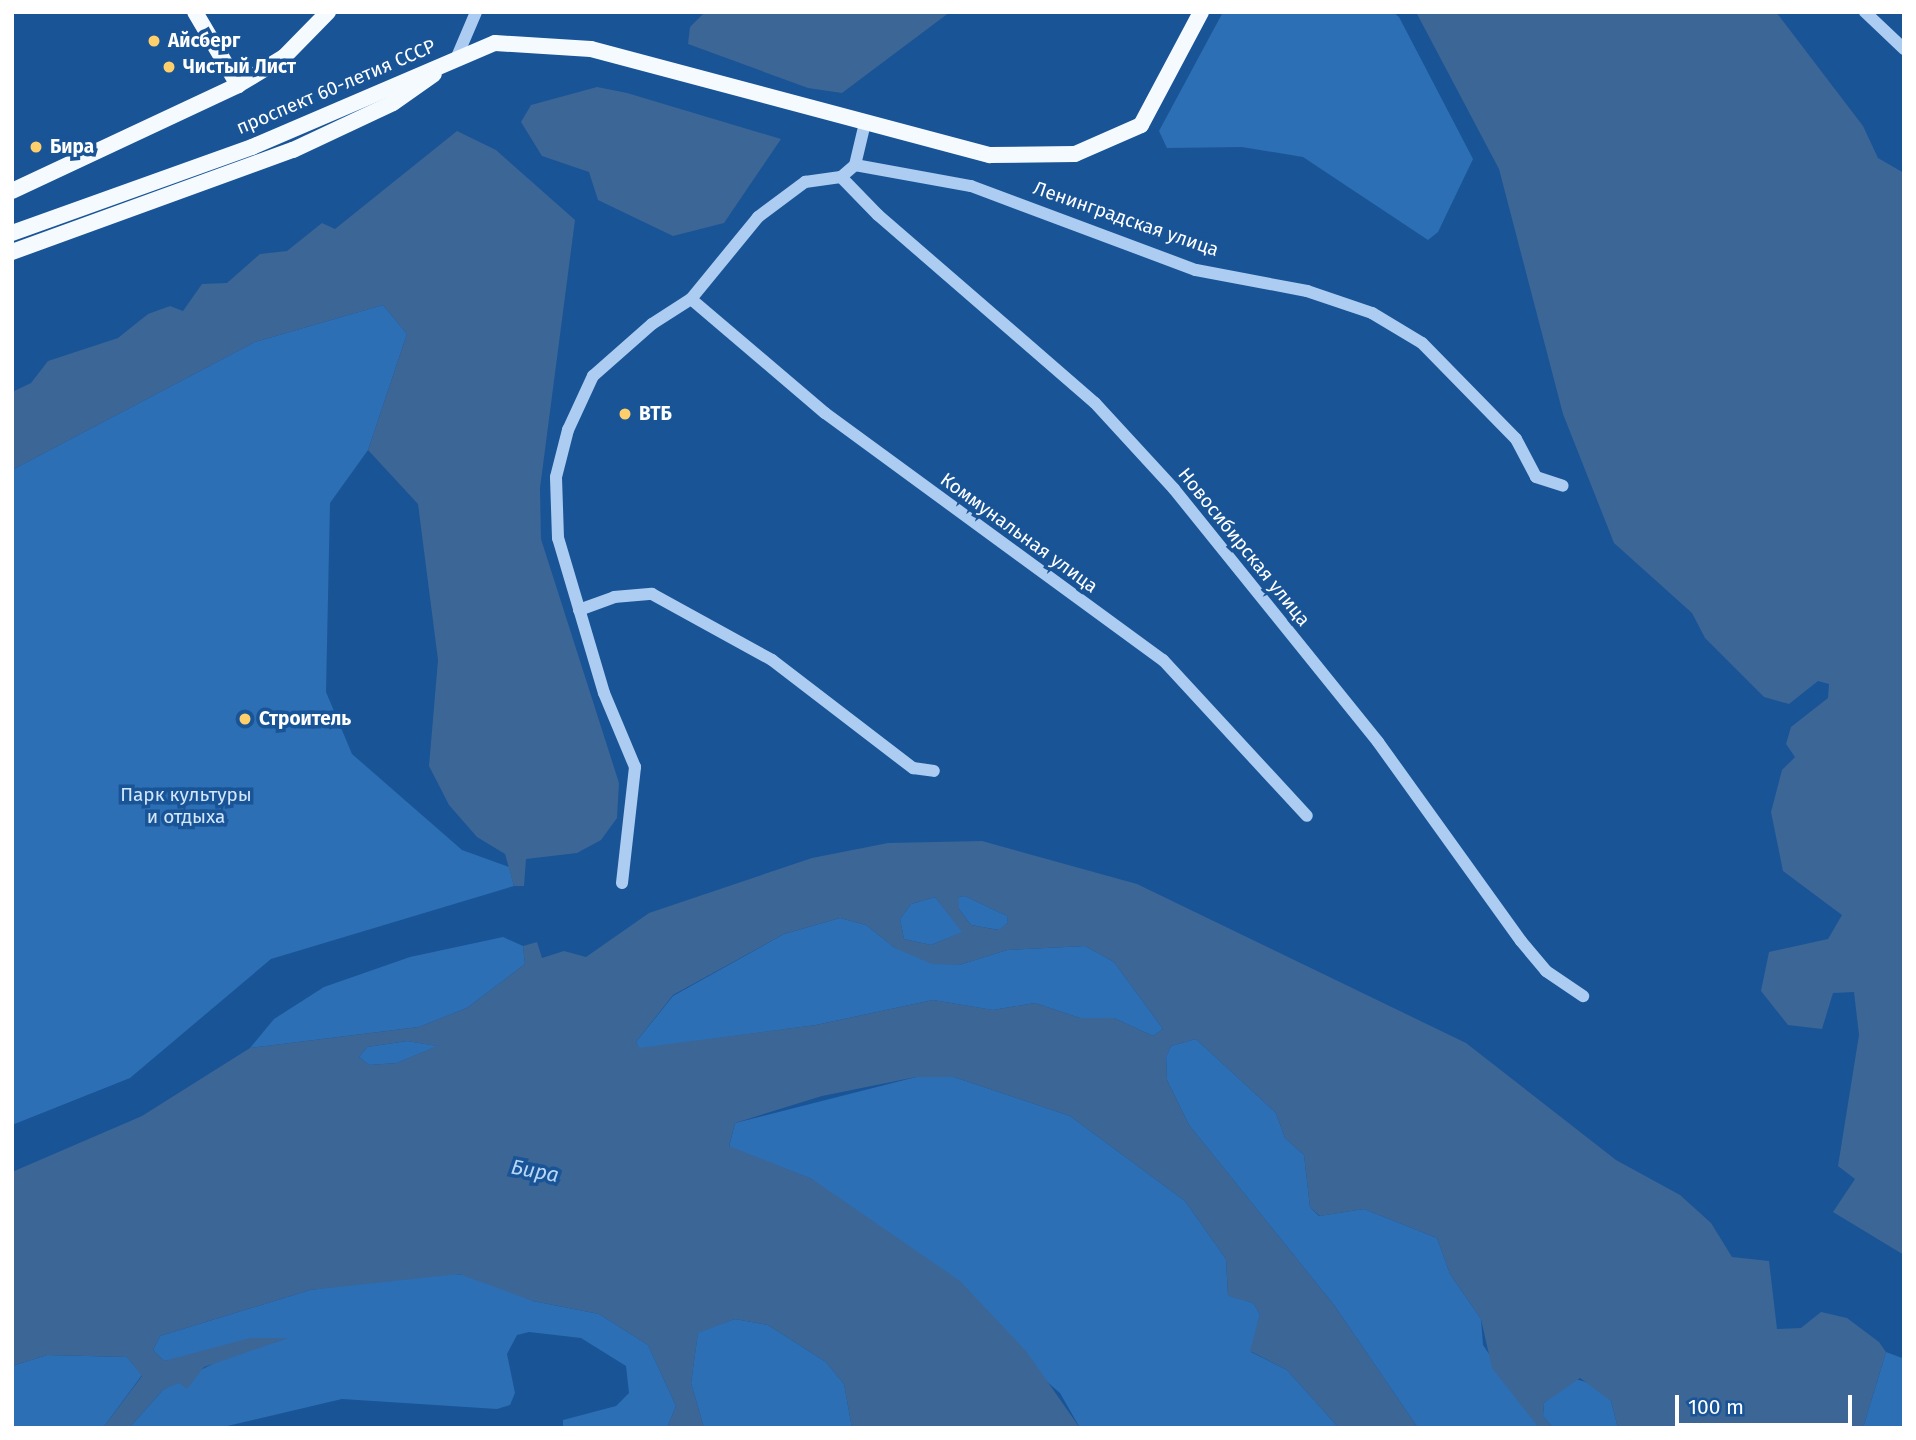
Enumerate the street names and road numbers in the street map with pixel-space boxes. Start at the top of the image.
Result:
street label: проспект 60-летия СССР [233,35,439,139]
street label: Ленинградская улица [1030,177,1222,261]
street label: Новосибирская улица [1173,463,1315,631]
street label: Коммунальная улица [936,468,1102,598]

